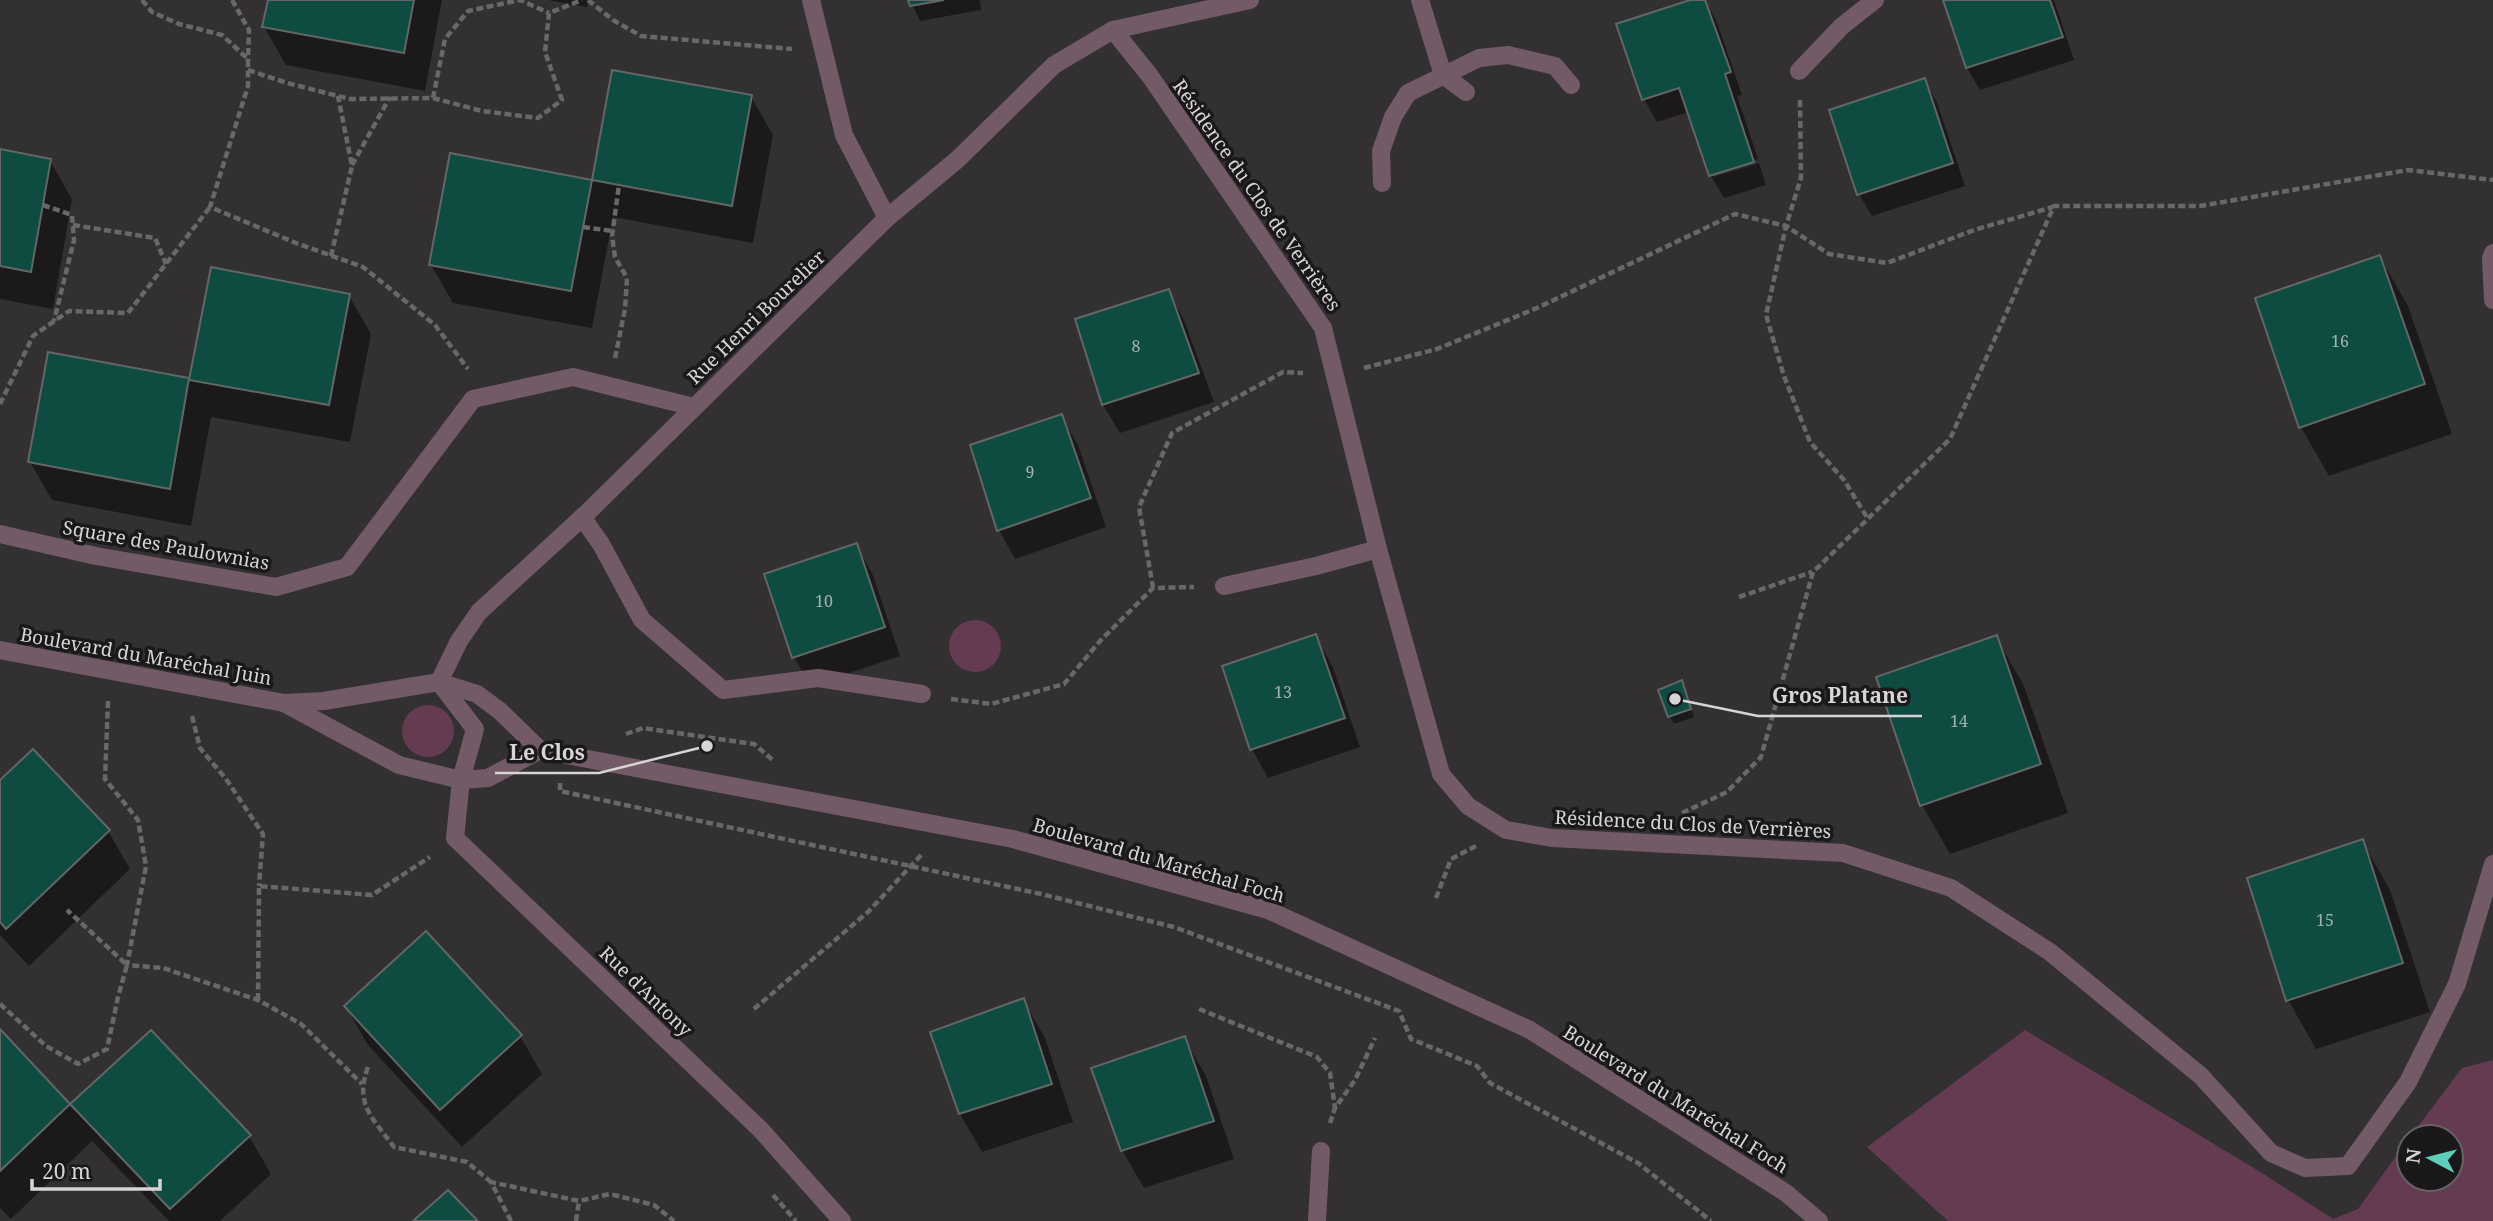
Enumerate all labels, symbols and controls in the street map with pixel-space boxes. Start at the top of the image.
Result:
street label: Résidence du Clos de Verrières [1167,74,1347,316]
street label: Rue Henri Bourelier [681,244,831,390]
house number: 16 [2331,330,2349,352]
house number: 8 [1132,335,1141,357]
house number: 9 [1026,461,1034,483]
street label: Square des Paulownias [61,514,271,576]
house number: 10 [815,590,833,612]
street label: Boulevard du Maréchal Juin [18,621,274,691]
callout: Gros Platane [1758,674,1922,716]
house number: 13 [1274,681,1292,703]
text: Gros Platane [1772,681,1908,709]
house number: 14 [1950,710,1968,732]
callout: Le Clos [495,731,599,773]
text: Le Clos [509,738,585,766]
street label: Résidence du Clos de Verrières [1554,804,1832,844]
street label: Boulevard du Maréchal Foch [1030,812,1288,908]
house number: 15 [2316,909,2334,931]
street label: Rue d'Antony [594,940,698,1042]
street label: Boulevard du Maréchal Foch [1559,1019,1793,1179]
north arrow [2395,1123,2465,1193]
text: N [2399,1147,2427,1165]
scale bar [32,1148,159,1192]
text: 20 m [42,1157,91,1185]

